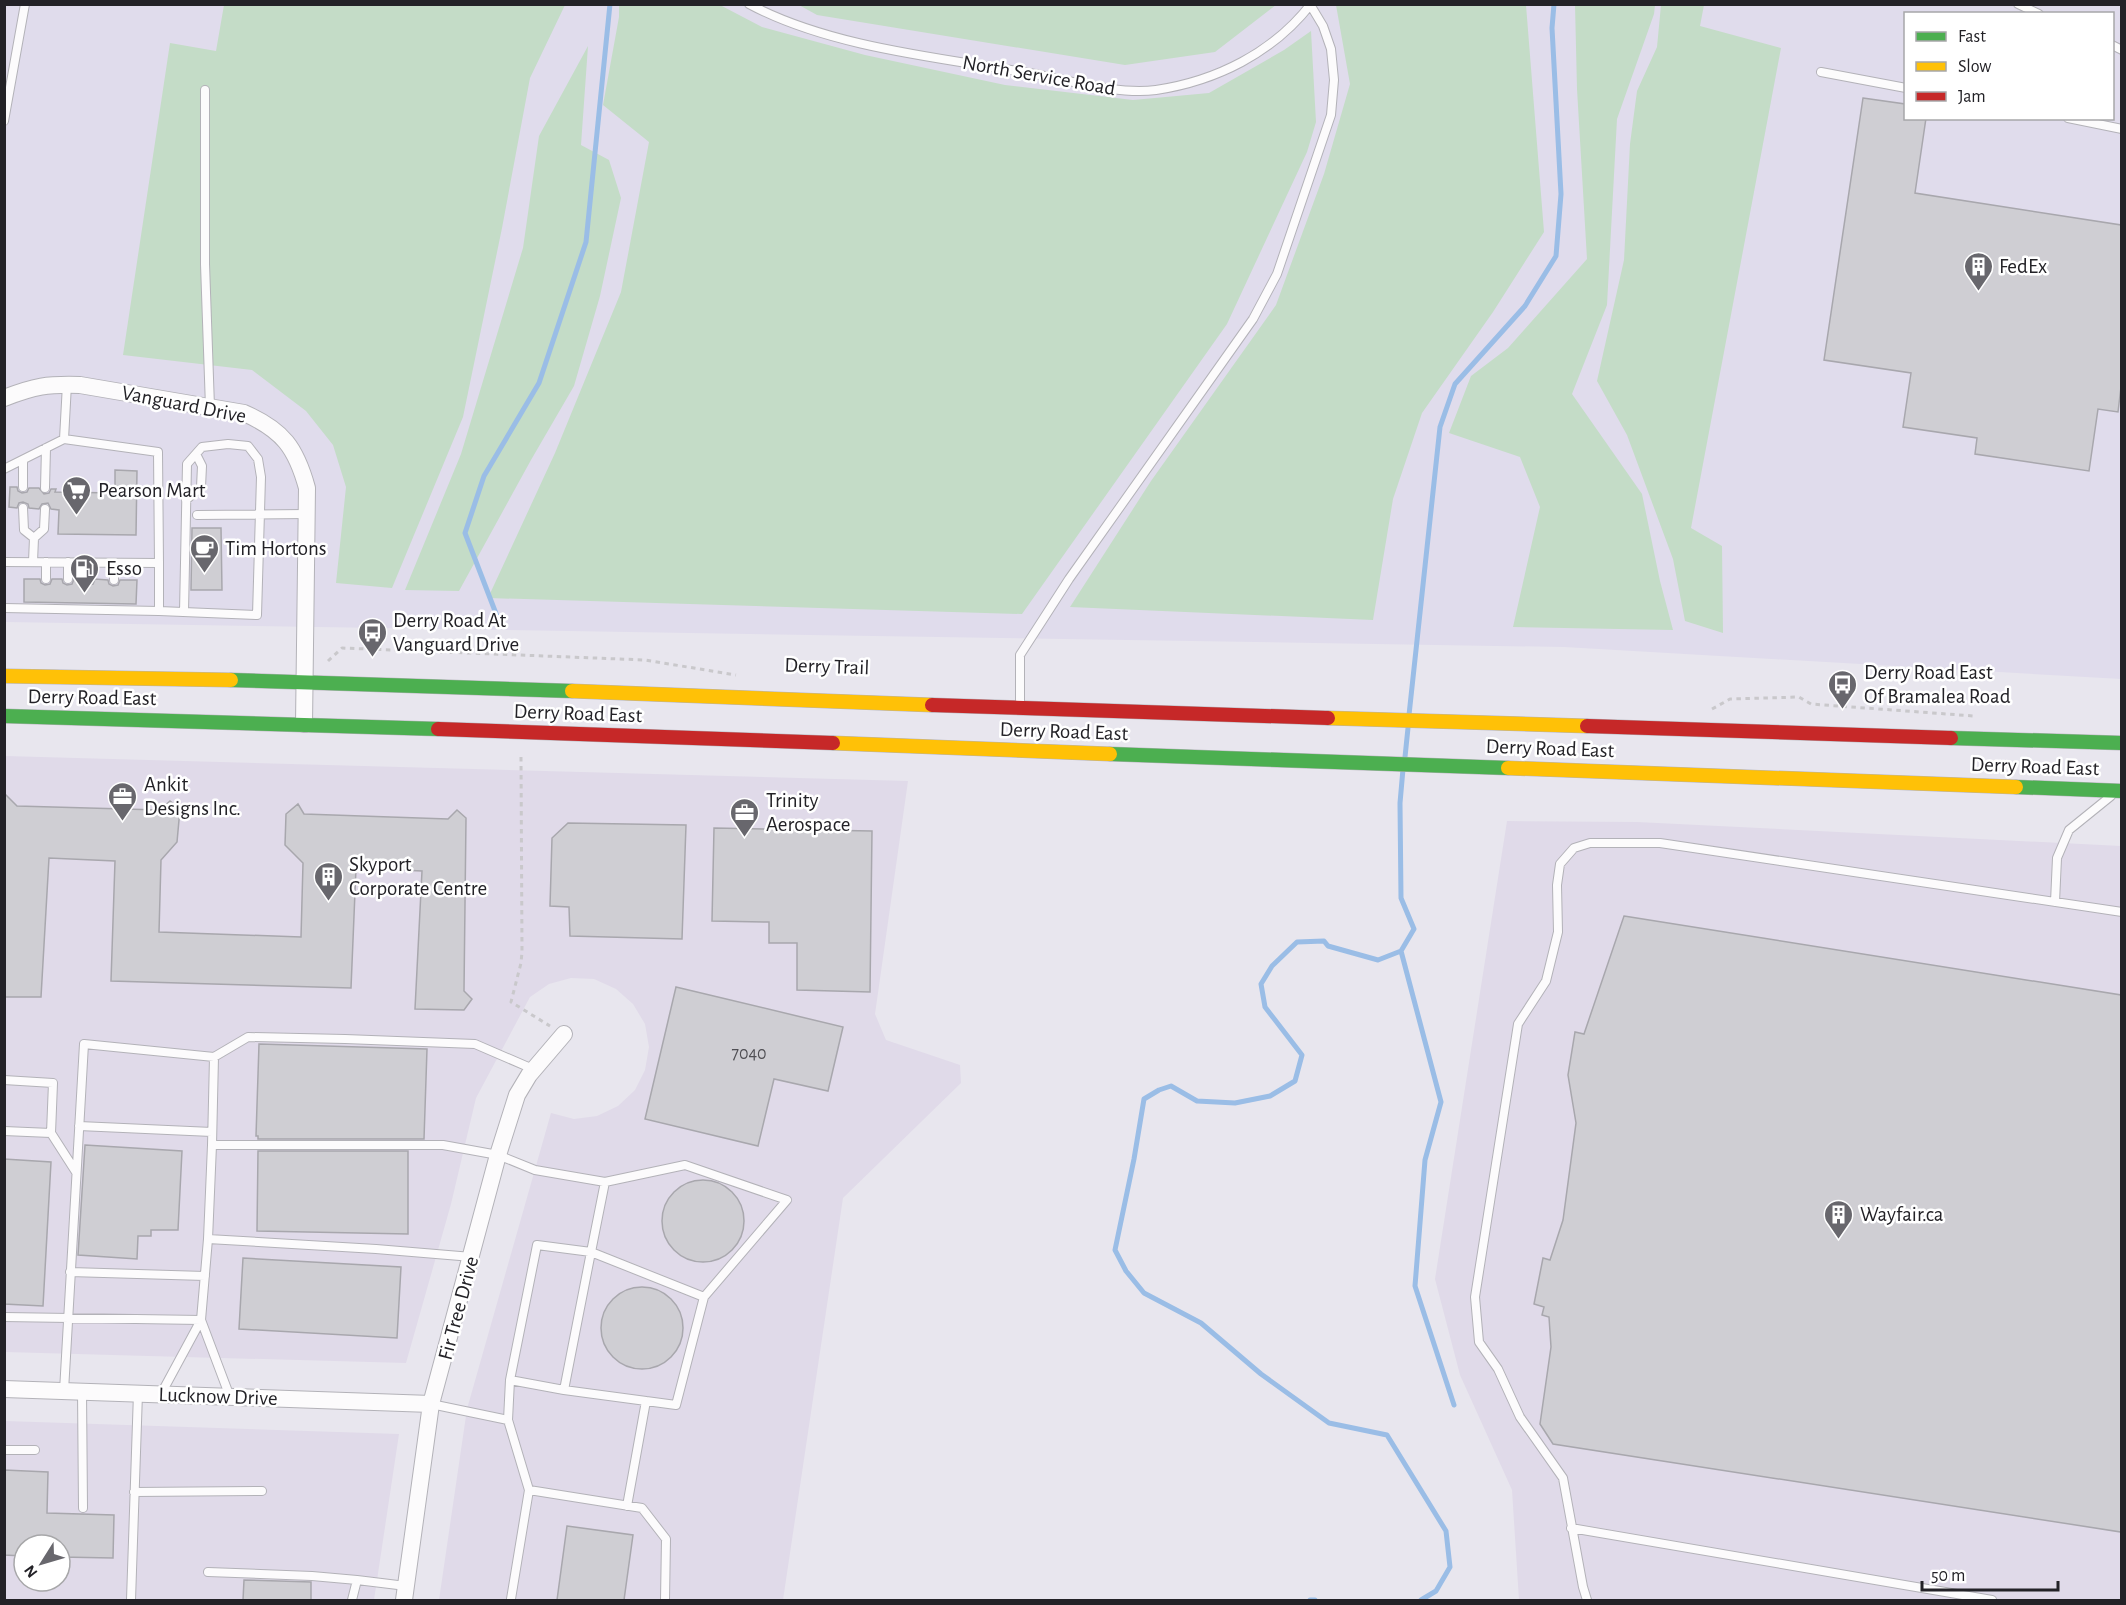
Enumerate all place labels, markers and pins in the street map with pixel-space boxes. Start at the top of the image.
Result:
building icon: FedEx [1962,250,1994,292]
place label: FedEx [1999,256,2047,277]
supermarket icon: Pearson Mart [61,474,93,516]
place label: Pearson Mart [98,480,206,501]
cafe icon: Tim Hortons [188,532,220,574]
place label: Tim Hortons [225,538,327,559]
fuel station icon: Esso [69,552,101,594]
place label: Esso [106,558,142,579]
place label: Derry Road At Vanguard Drive [393,610,519,655]
bus stop icon: Derry Road At Vanguard Drive [356,616,388,658]
place label: Derry Road East Of Bramalea Road [1864,662,2011,707]
bus stop icon: Derry Road East Of Bramalea Road [1827,668,1859,710]
place label: Ankit Designs Inc. [144,774,241,819]
office icon: Ankit Designs Inc. [107,780,139,822]
place label: Trinity Aerospace [766,790,850,835]
office icon: Trinity Aerospace [729,796,761,838]
place label: Skyport Corporate Centre [349,854,487,899]
building icon: Skyport Corporate Centre [312,860,344,902]
building icon: Wayfair.ca [1823,1198,1855,1240]
place label: Wayfair.ca [1860,1204,1944,1225]

